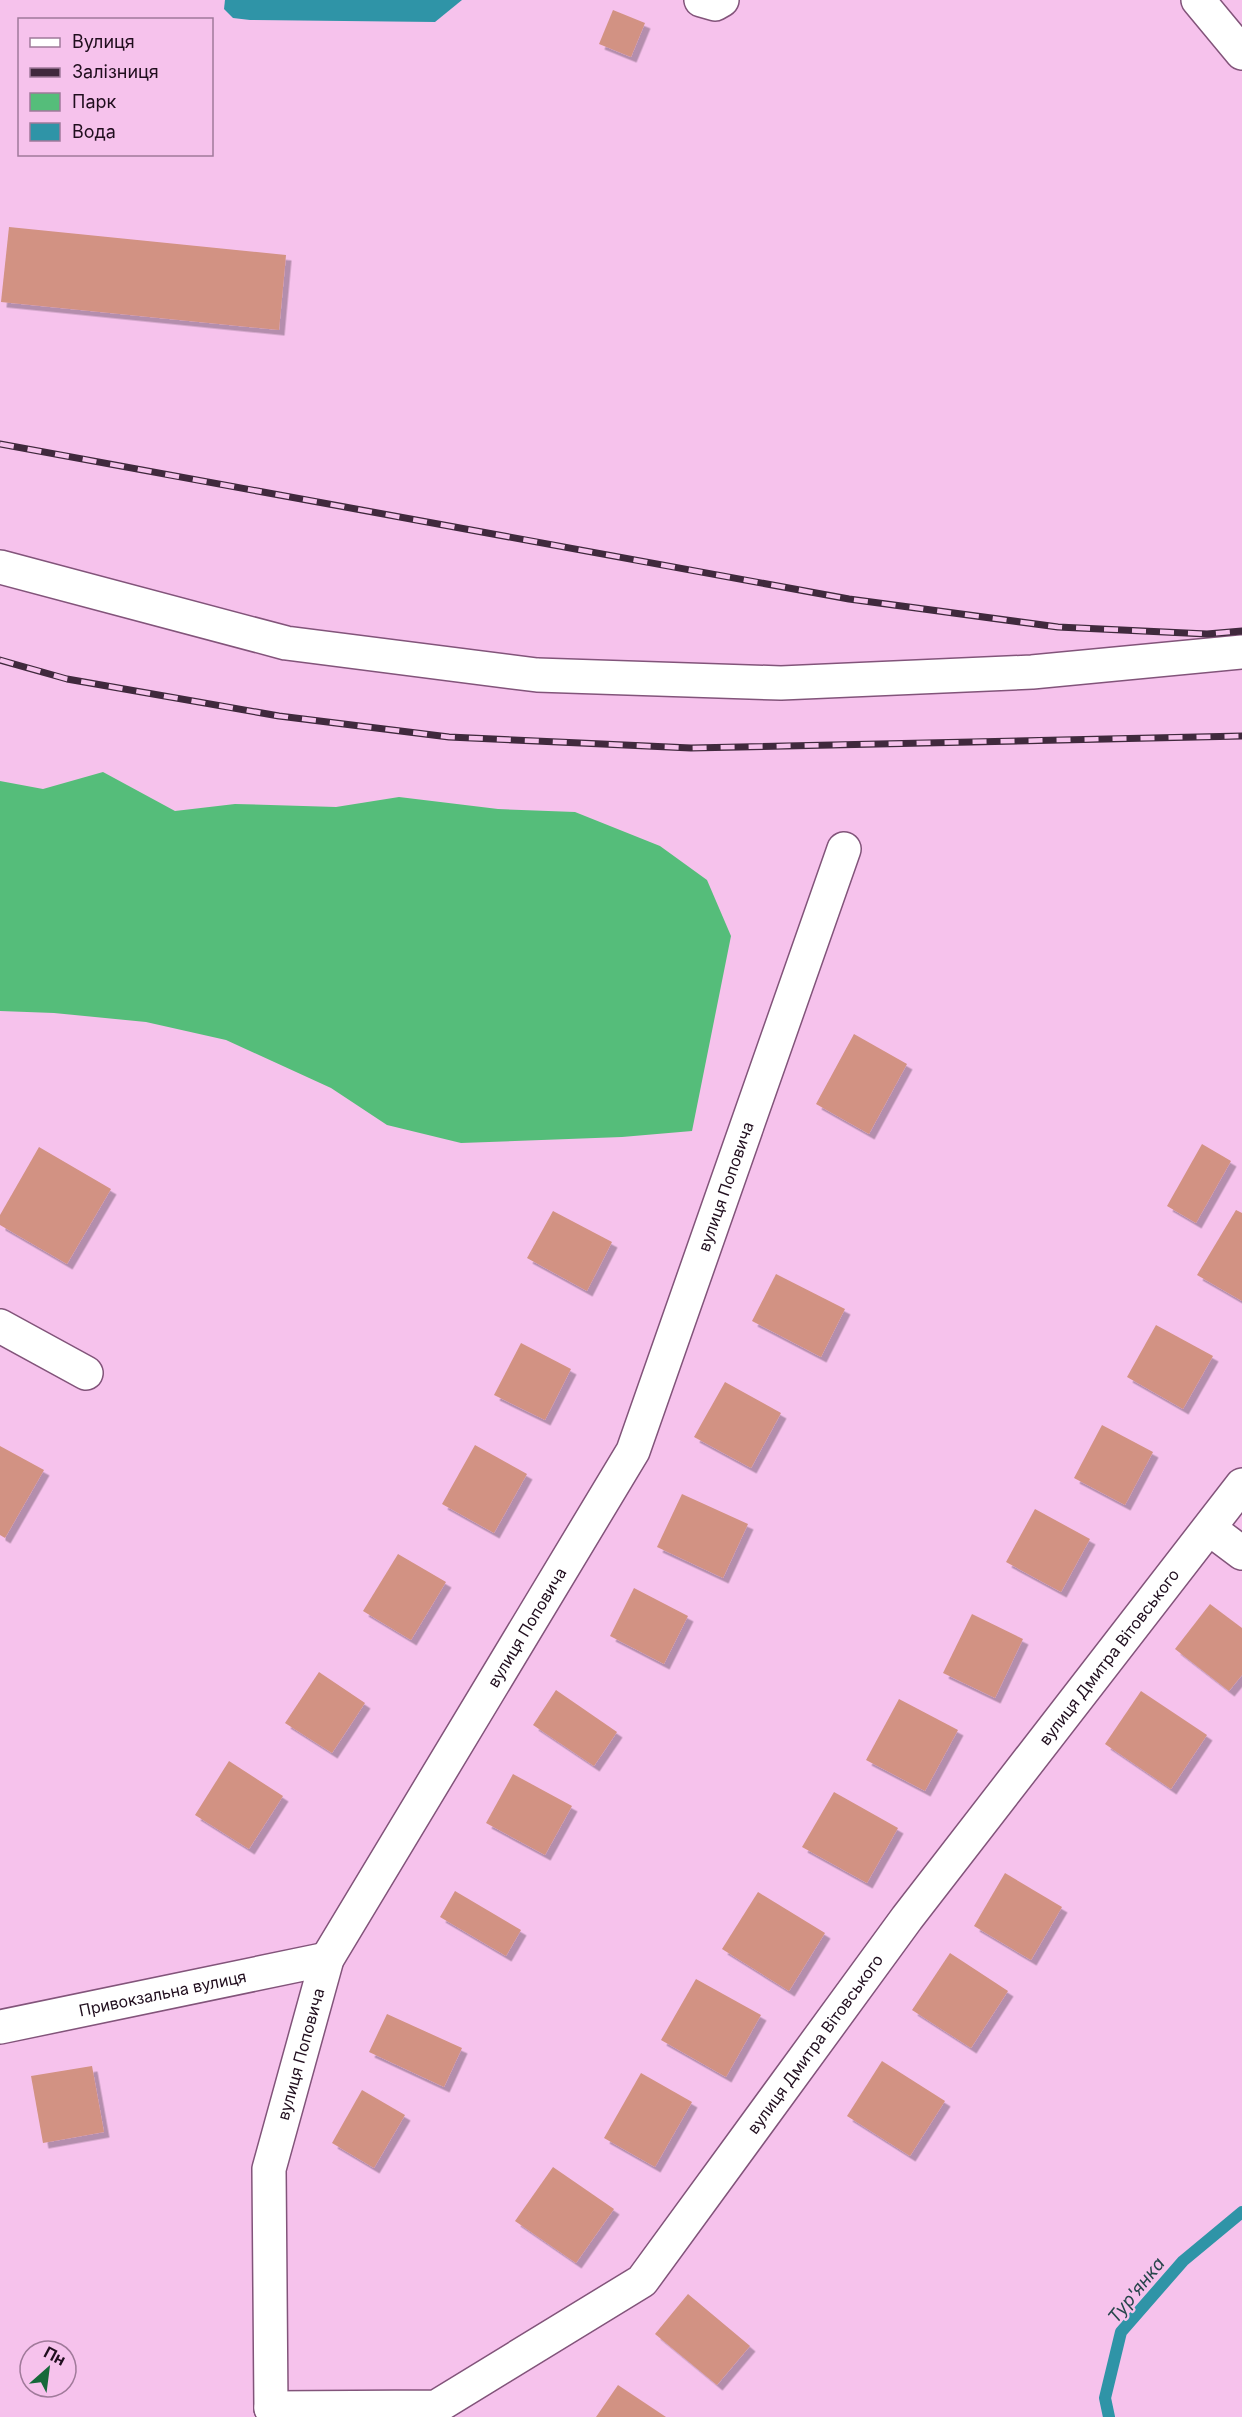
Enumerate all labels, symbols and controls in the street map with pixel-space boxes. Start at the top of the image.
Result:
legend [18,18,213,156]
text: Вулиця [72,31,135,52]
text: Залізниця [72,61,159,82]
text: Парк [72,91,117,112]
text: Вода [72,121,116,142]
street label: вулиця Поповича [694,1119,758,1254]
street label: вулиця Поповича [483,1564,571,1691]
street label: вулиця Дмитра Вітовського [1035,1565,1183,1749]
street label: вулиця Дмитра Вітовського [743,1950,887,2138]
street label: Привокзальна вулиця [77,1966,248,2020]
street label: вулиця Поповича [273,1986,328,2122]
water label: Тур'янка [1103,2253,1169,2327]
north arrow [18,2339,78,2399]
text: Пн [41,2342,69,2370]

